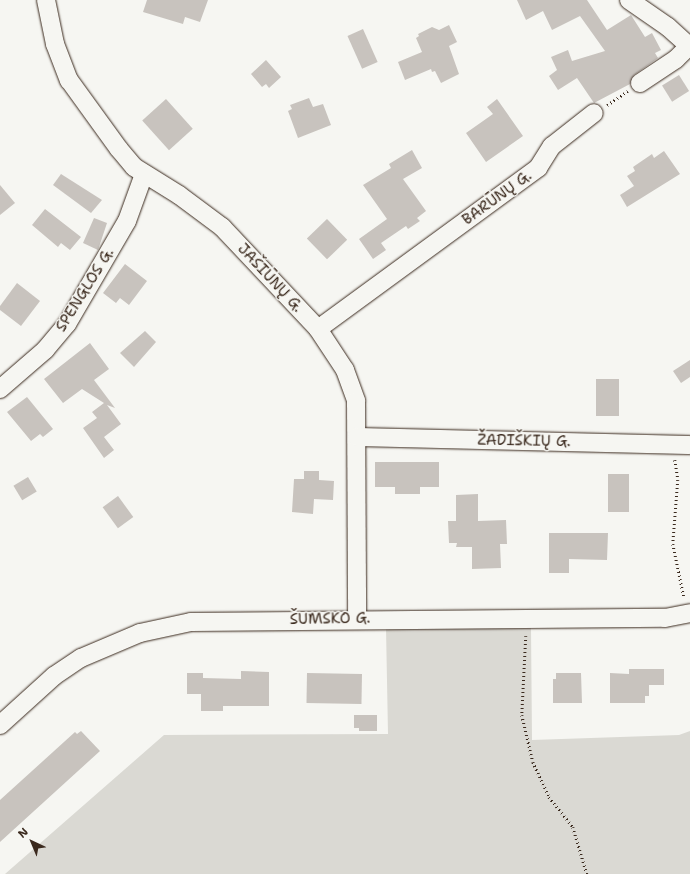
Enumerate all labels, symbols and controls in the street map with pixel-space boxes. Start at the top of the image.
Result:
street label: BARŪNŲ G. [459,167,535,229]
street label: JAŠIŪNŲ G. [234,240,306,316]
street label: SPENGLOS G. [52,245,118,335]
street label: ŽADIŠKIŲ G. [477,431,571,451]
street label: ŠUMSKO G. [290,609,370,629]
north arrow [12,822,52,862]
text: N [15,825,32,841]

